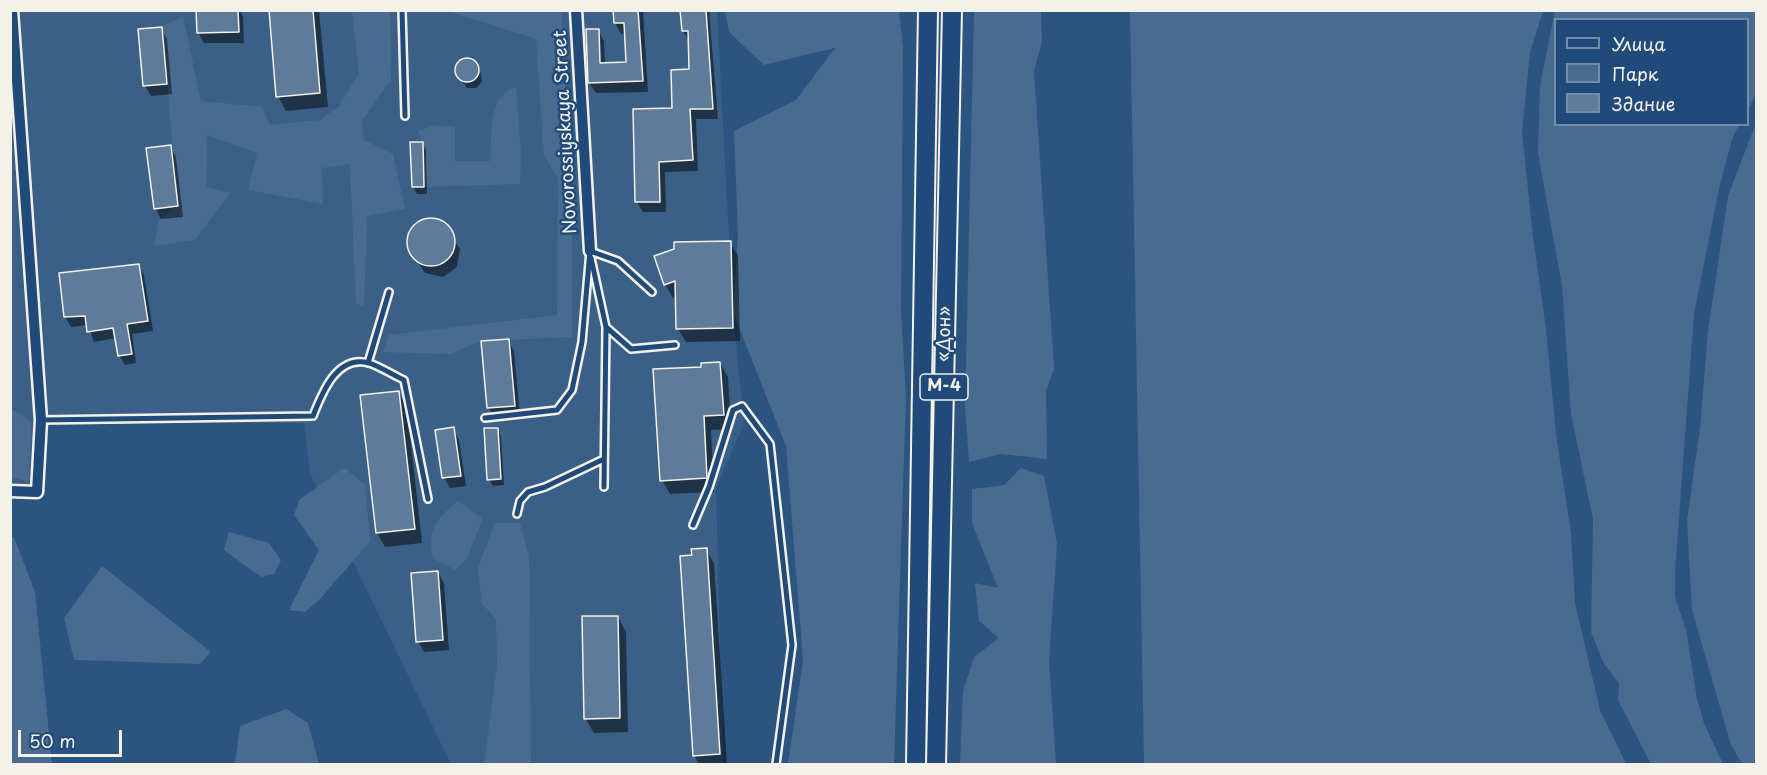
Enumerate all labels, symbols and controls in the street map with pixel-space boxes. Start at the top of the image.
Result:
legend [1554,18,1749,126]
street label: Novorossiyskaya Street [550,30,582,234]
text: Улица [1612,30,1666,57]
text: Парк [1612,60,1658,87]
text: Здание [1612,90,1675,117]
street label: «Дон» [934,306,956,362]
road number: М-4 [920,374,968,400]
scale bar [21,718,124,756]
text: 50 m [29,727,76,754]

